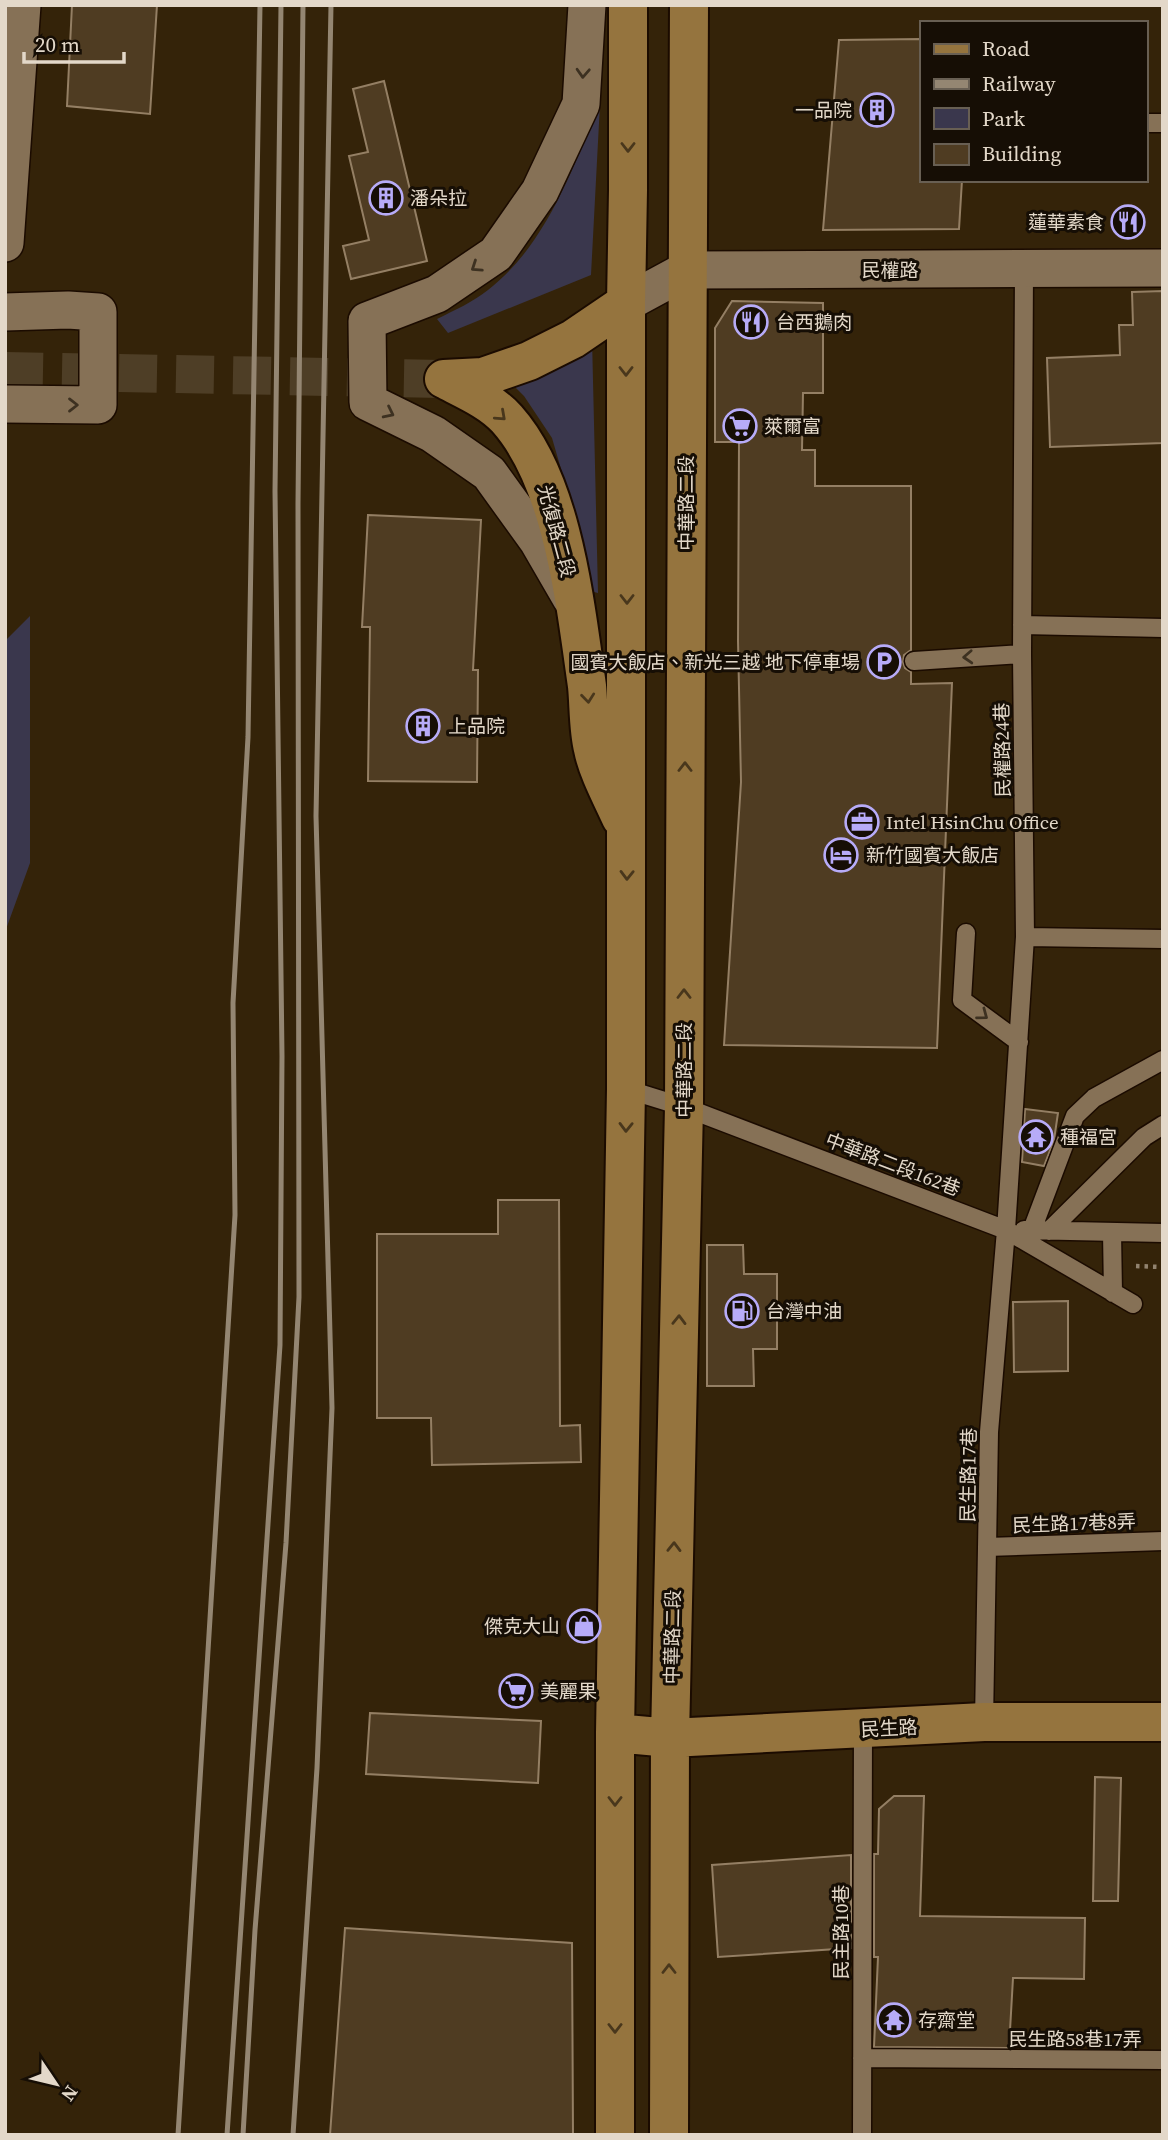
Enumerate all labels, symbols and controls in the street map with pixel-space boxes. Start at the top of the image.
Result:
scale bar [24,21,124,65]
legend [920,21,1147,182]
text: 20 m [35,30,80,59]
text: Road [982,34,1030,63]
one-way arrow [576,68,591,79]
text: Railway [982,69,1056,98]
building icon: 一品院 [858,91,896,129]
place label: 一品院 [795,97,852,123]
text: Park [982,104,1026,133]
text: Building [982,139,1061,168]
one-way arrow [620,142,636,153]
building icon: 潘朵拉 [367,179,405,217]
place label: 潘朵拉 [410,185,467,211]
restaurant icon: 蓮華素食 [1109,203,1147,241]
place label: 蓮華素食 [1028,209,1104,235]
street label: 民權路 [861,257,919,283]
one-way arrow [471,259,484,271]
restaurant icon: 台西鵝肉 [732,303,770,341]
place label: 台西鵝肉 [776,309,852,335]
one-way arrow [618,366,634,377]
one-way arrow [69,397,79,413]
one-way arrow [382,404,394,418]
supermarket icon: 萊爾富 [721,407,759,445]
one-way arrow [493,408,506,420]
place label: 萊爾富 [764,413,821,439]
street label: 中華路二段 [673,455,699,551]
street label: 光復路二段 [532,482,582,580]
one-way arrow [619,594,635,604]
parking icon: 國賓大飯店、新光三越 地下停車場 [865,643,903,681]
place label: 國賓大飯店、新光三越 地下停車場 [571,649,860,675]
one-way arrow [962,650,973,665]
one-way arrow [580,693,595,704]
street label: 民權路24巷 [988,702,1016,798]
building icon: 上品院 [404,707,442,745]
place label: 上品院 [448,713,505,739]
one-way arrow [677,761,693,771]
office icon: Intel HsinChu Office [843,803,881,841]
place label: Intel HsinChu Office [886,809,1059,835]
hotel icon: 新竹國賓大飯店 [822,836,860,874]
place label: 新竹國賓大飯店 [866,842,999,868]
one-way arrow [619,870,635,881]
one-way arrow [676,988,692,999]
one-way arrow [975,1007,988,1020]
street label: 中華路二段 [671,1022,697,1118]
temple icon: 種福宮 [1017,1118,1055,1156]
one-way arrow [618,1122,633,1133]
place label: 種福宮 [1060,1124,1117,1150]
street label: 中華路二段162巷 [822,1126,964,1202]
fuel station icon: 台灣中油 [723,1292,761,1330]
place label: 台灣中油 [766,1298,842,1324]
one-way arrow [671,1314,687,1324]
street label: 民生路17巷 [954,1427,982,1523]
street label: 民生路17巷8弄 [1012,1508,1136,1538]
one-way arrow [666,1541,682,1552]
street label: 中華路二段 [658,1589,686,1685]
shop icon: 傑克大山 [565,1607,603,1645]
place label: 傑克大山 [484,1613,560,1639]
supermarket icon: 美麗果 [497,1672,535,1710]
place label: 美麗果 [540,1678,597,1704]
street label: 民生路 [860,1714,918,1742]
one-way arrow [607,1796,623,1807]
street label: 民主路10巷 [828,1884,854,1980]
one-way arrow [661,1963,677,1973]
temple icon: 存齋堂 [875,2001,913,2039]
place label: 存齋堂 [918,2007,975,2033]
one-way arrow [607,2024,623,2034]
street label: 民生路58巷17弄 [1008,2026,1142,2052]
north arrow [21,2049,91,2119]
text: N [55,2081,85,2107]

